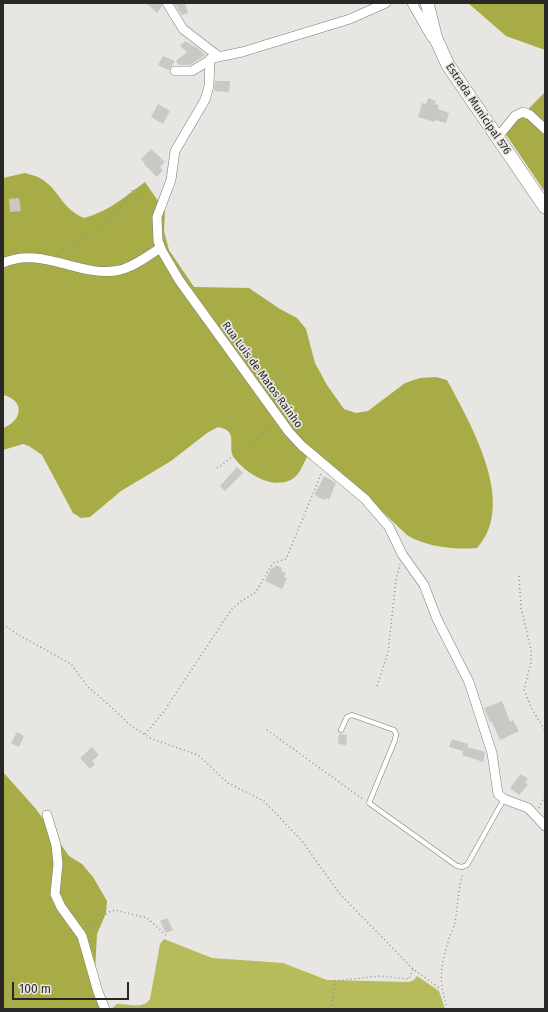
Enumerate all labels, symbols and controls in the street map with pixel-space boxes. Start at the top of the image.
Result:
street label: Estrada Municipal 576 [443,61,513,157]
street label: Rua Luís de Matos Raínho [219,319,305,431]
scale bar [14,974,131,1000]
text: 100 m [19,982,51,996]

